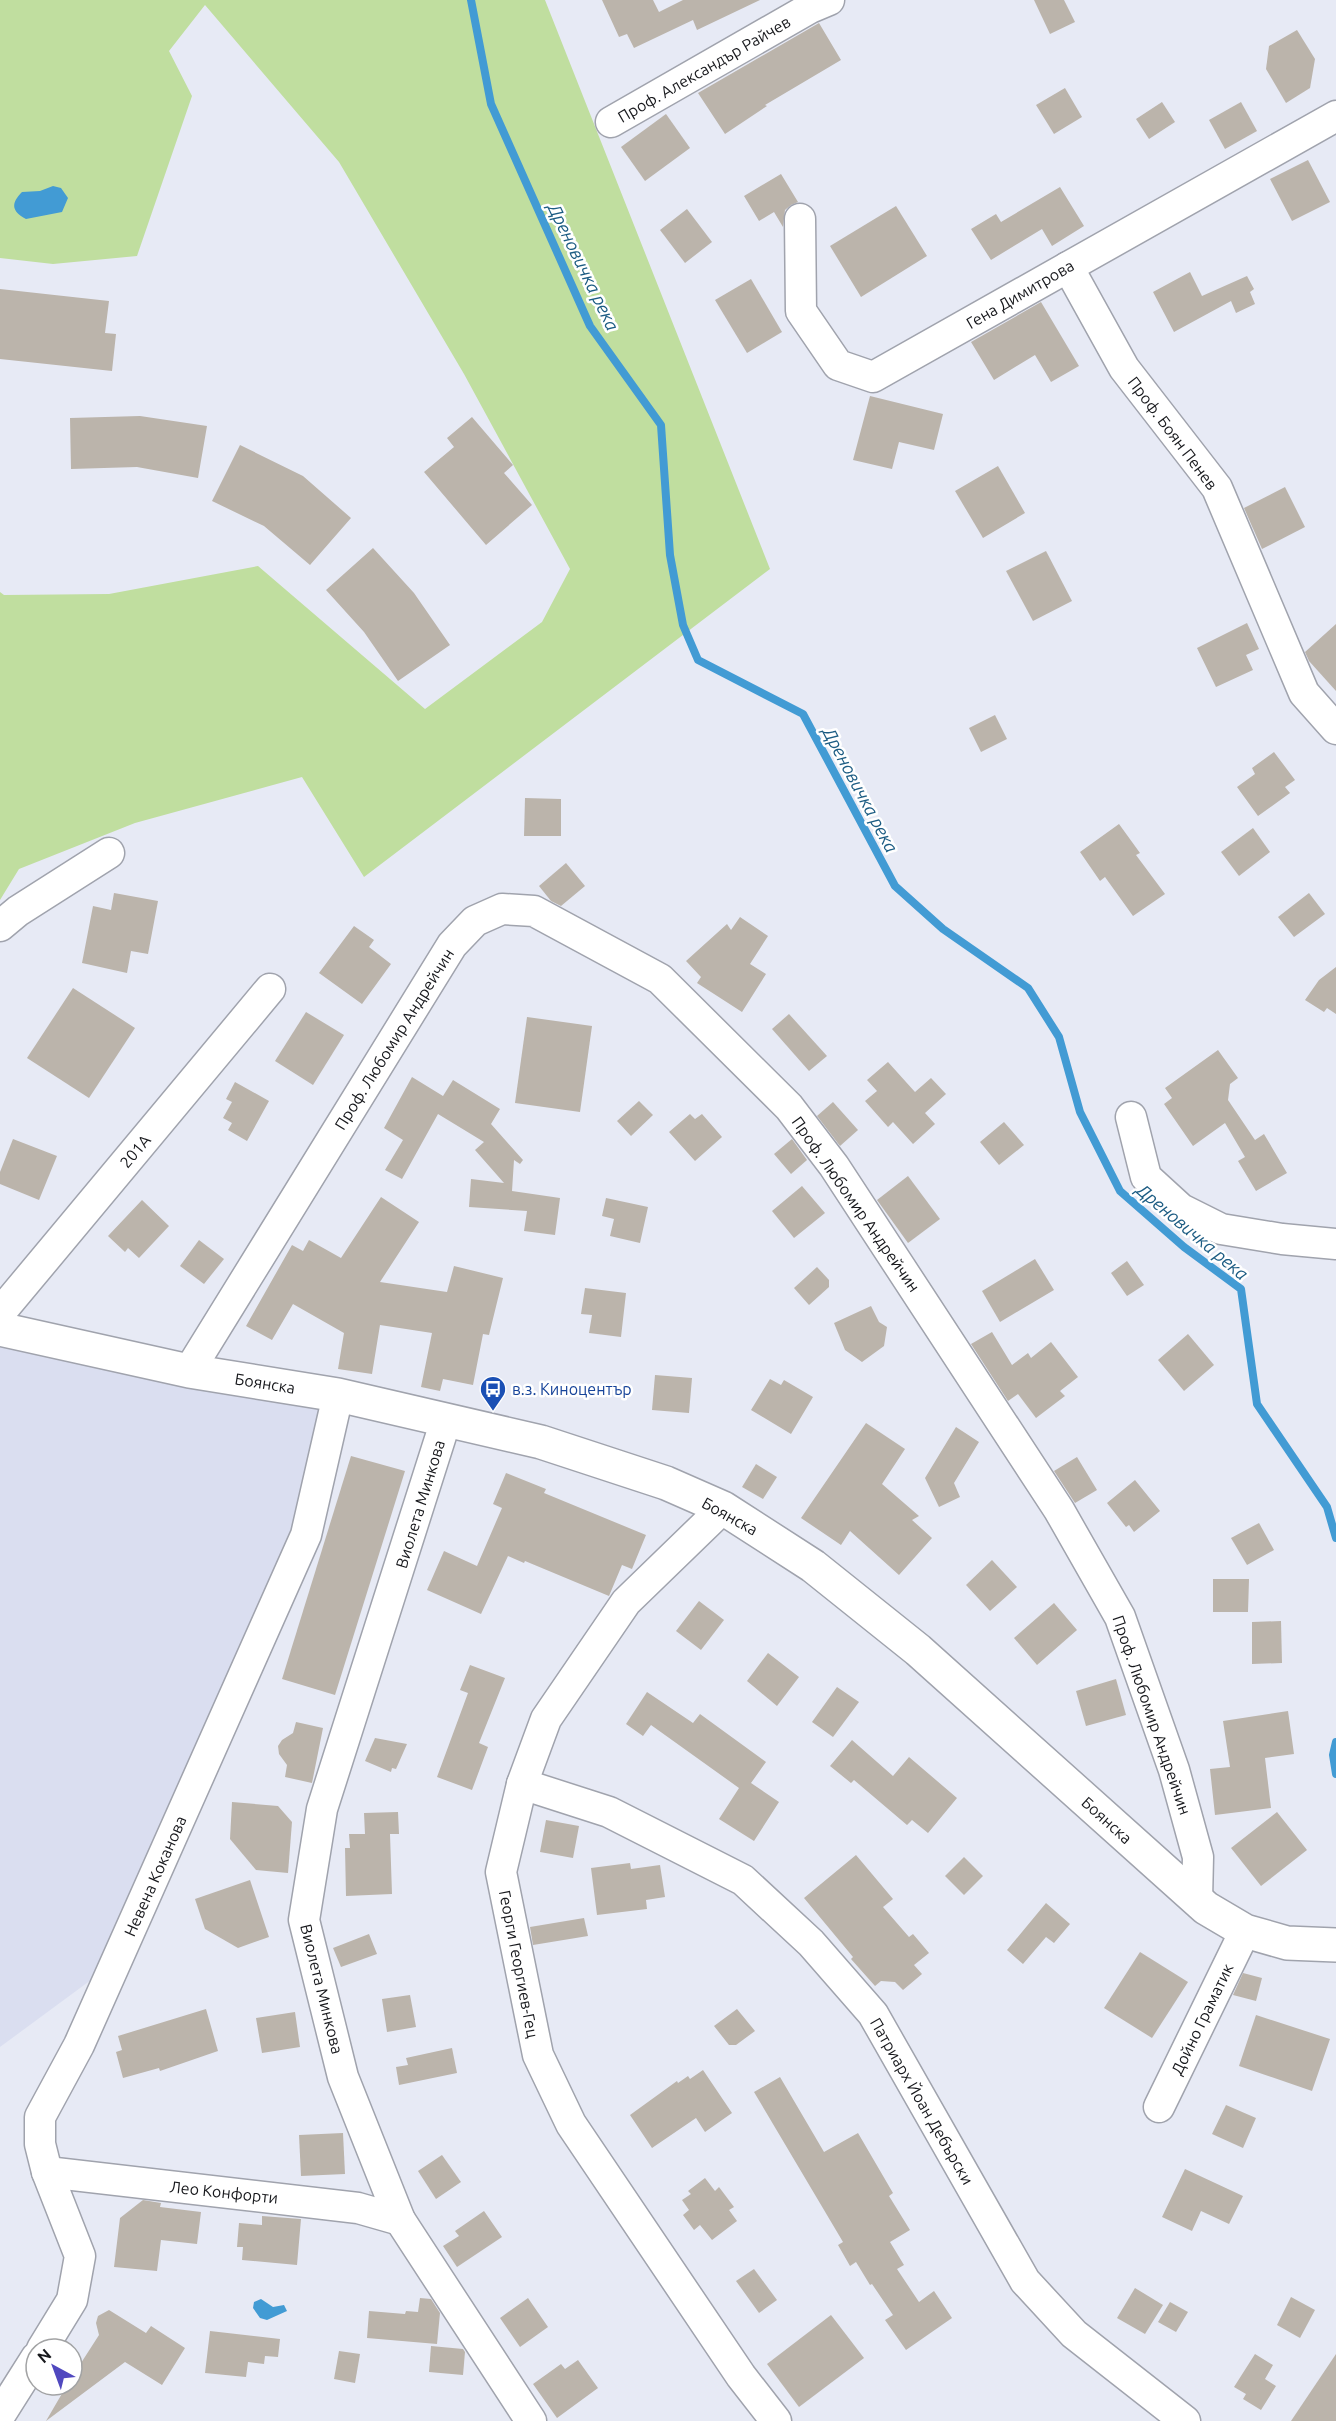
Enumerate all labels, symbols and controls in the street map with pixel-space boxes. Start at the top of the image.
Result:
street label: Проф. Александър Райчев [615,12,793,126]
water label: Дреновичка река [544,198,623,334]
street label: Гена Димитрова [963,256,1077,332]
street label: Проф. Боян Пенев [1125,373,1221,493]
water label: Дреновичка река [818,722,902,856]
street label: Проф. Любомир Андрейчин [331,945,457,1133]
street label: Проф. Любомир Андрейчин [788,1113,924,1295]
street label: 201А [116,1130,154,1171]
water label: Дреновичка река [1131,1178,1253,1284]
street label: Боянска [233,1369,297,1397]
bus stop icon: в.з. Киноцентър [478,1374,508,1412]
place label: в.з. Киноцентър [512,1380,632,1398]
street label: Виолета Минкова [392,1438,448,1570]
street label: Боянска [699,1493,761,1539]
street label: Проф. Любомир Андрейчин [1109,1613,1195,1817]
street label: Боянска [1078,1793,1136,1847]
street label: Невена Коканова [120,1813,190,1939]
street label: Георги Георгиев-Гец [496,1889,542,2039]
street label: Виолета Минкова [297,1922,347,2056]
street label: Дойно Граматик [1167,1961,1237,2077]
street label: Патриарх Йоан Дебърски [867,2014,978,2188]
street label: Лео Конфорти [169,2177,279,2207]
north arrow [24,2337,84,2397]
text: N [34,2345,55,2366]

